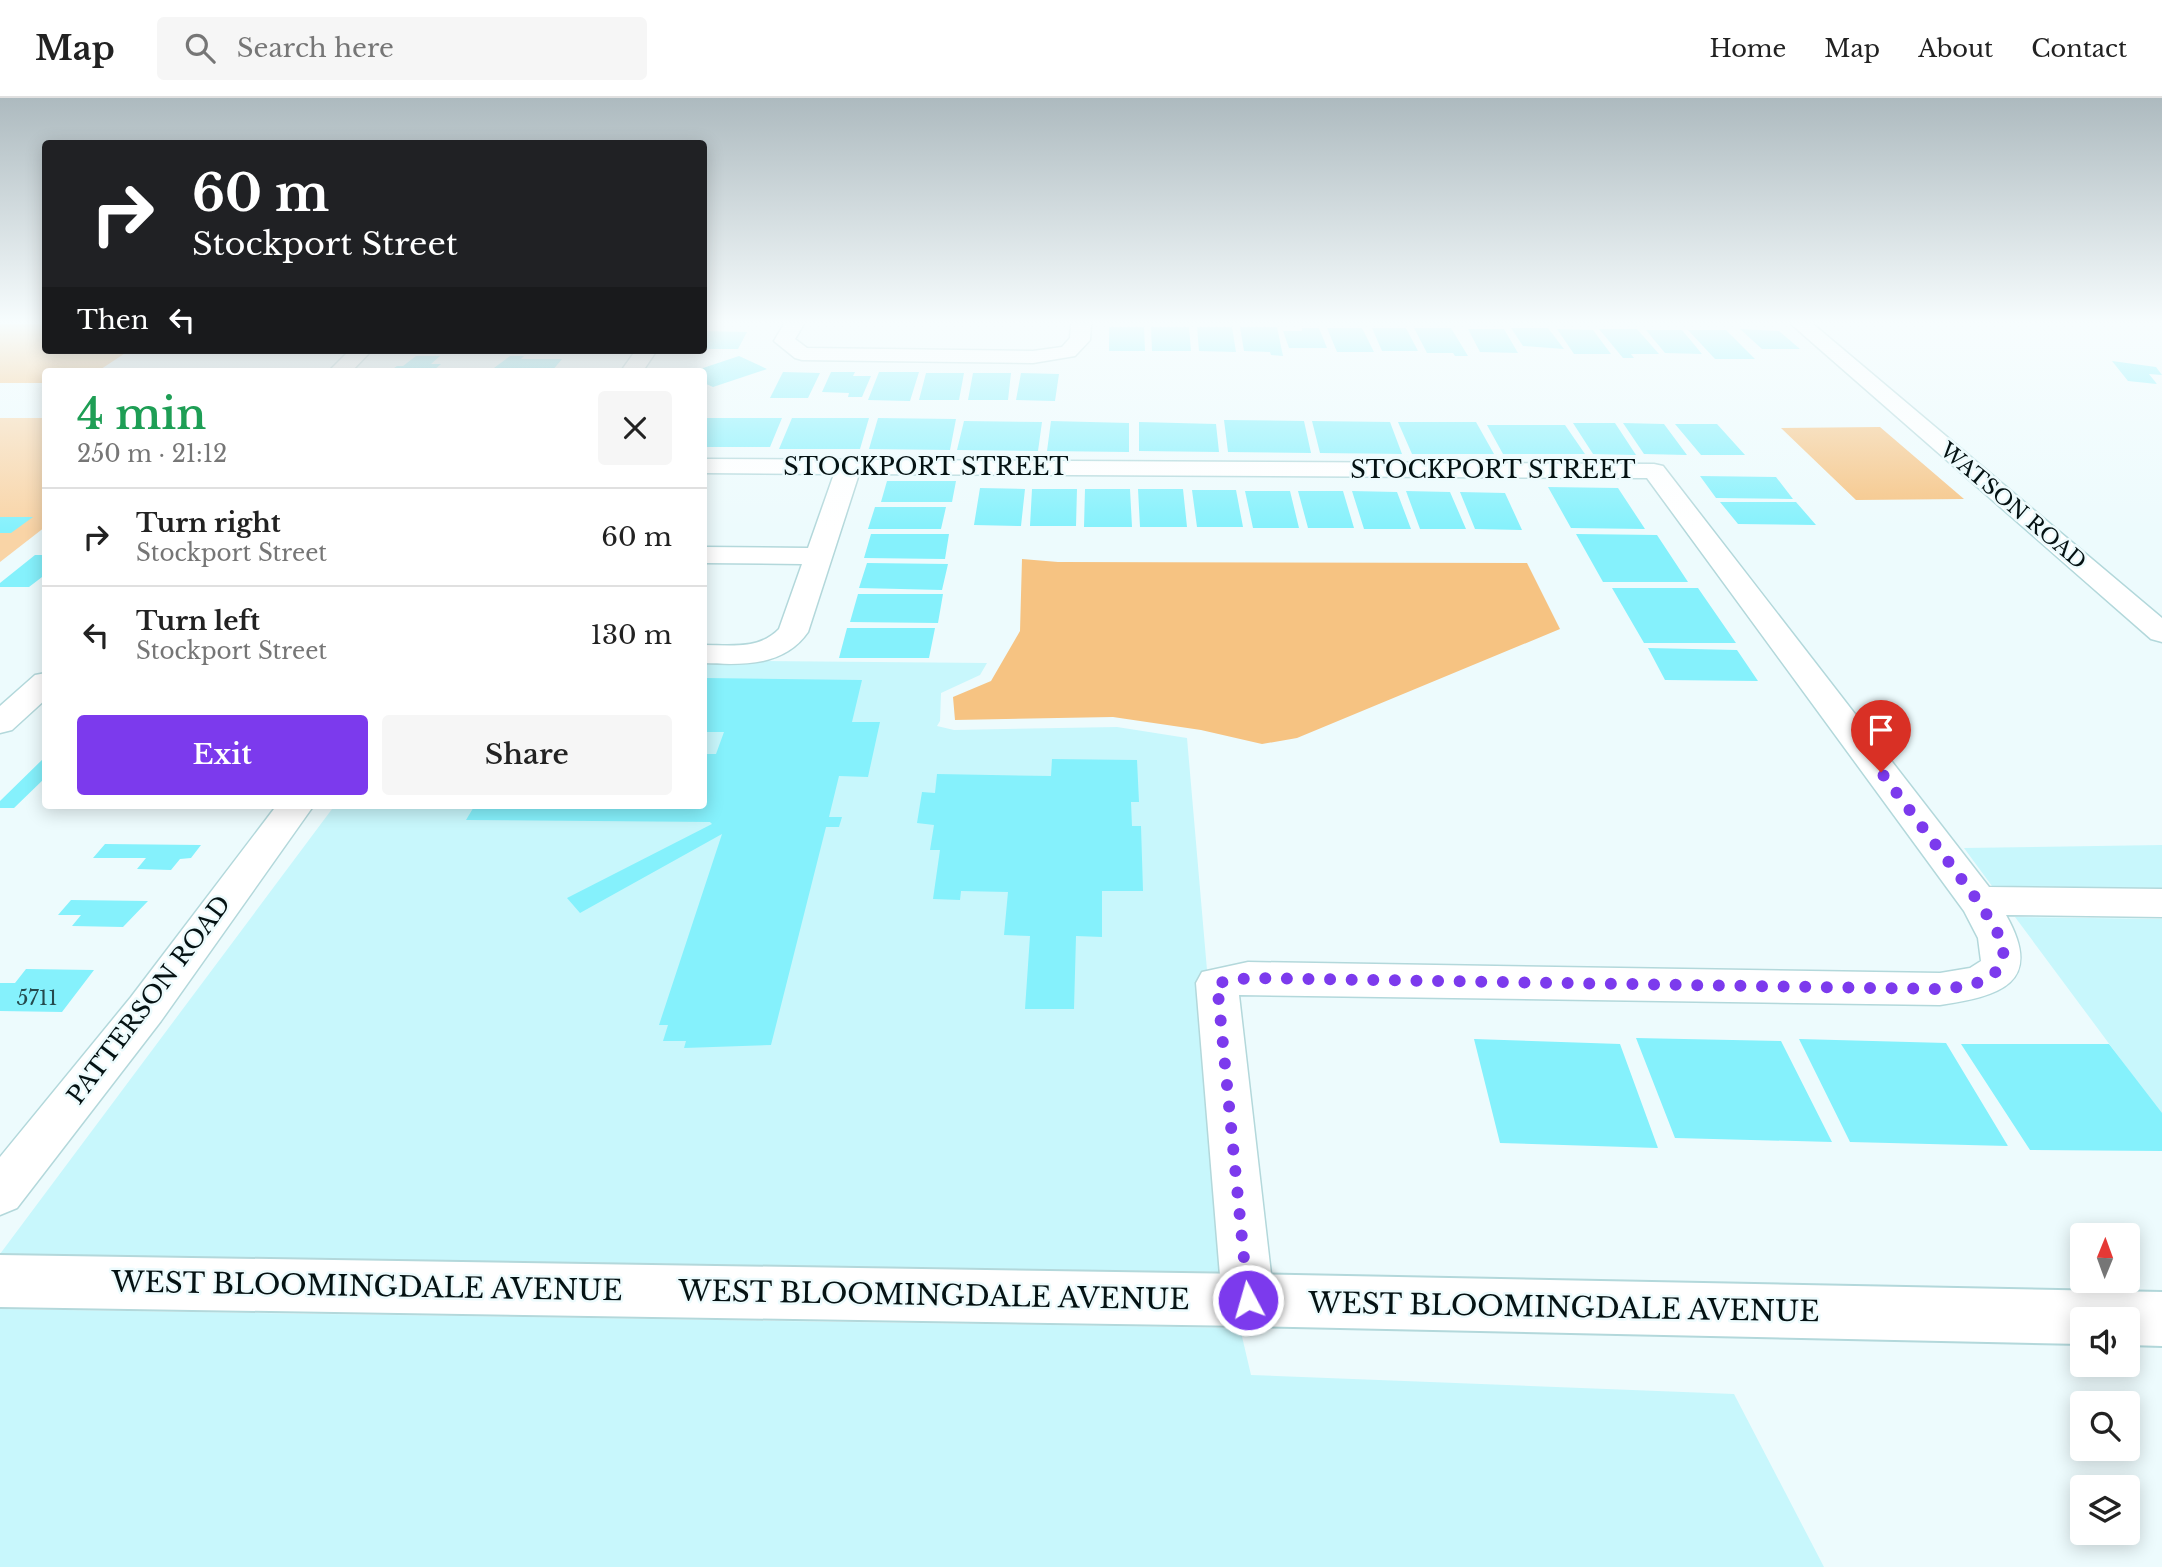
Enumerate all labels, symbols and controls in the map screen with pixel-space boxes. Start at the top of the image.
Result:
search box [157,17,647,80]
text: Map [35,28,115,69]
icon: search [181,29,219,67]
text: Search here [237,32,394,64]
text: Home [1710,34,1786,63]
text: Map [1824,34,1880,63]
text: About [1918,34,1993,63]
text: Contact [2031,34,2127,63]
text: 60 m [192,163,329,224]
icon: right [77,168,168,259]
text: Stockport Street [192,224,458,264]
icon: left [163,301,201,339]
text: Then [77,304,149,336]
text: 4 min [77,388,206,440]
button: close [598,391,672,465]
street label: WATSON ROAD [1934,437,2091,575]
text: 250 m · 21:12 [77,440,227,468]
street label: STOCKPORT STREET [783,452,1069,481]
street label: STOCKPORT STREET [1350,455,1636,484]
text: Turn right [136,507,281,539]
icon: right [77,518,115,556]
text: 60 m [601,521,672,553]
text: Stockport Street [136,539,327,567]
text: Turn left [136,605,260,637]
icon: left [77,616,115,654]
text: 130 m [590,619,672,651]
text: Stockport Street [136,637,327,665]
pin [1851,700,1911,772]
icon: arrive [1862,711,1900,749]
button: Exit [77,715,368,795]
button: Share [382,715,672,795]
street label: PATTERSON ROAD [61,890,236,1110]
house number: 5711 [16,985,58,1011]
north arrow [2070,1223,2140,1293]
map controls [2070,1223,2140,1545]
position arrow [1211,1263,1285,1337]
street label: WEST BLOOMINGDALE AVENUE [110,1265,623,1308]
street label: WEST BLOOMINGDALE AVENUE [677,1274,1190,1317]
street label: WEST BLOOMINGDALE AVENUE [1307,1286,1820,1329]
button: sound [2070,1307,2140,1377]
button: search [2070,1391,2140,1461]
button: layers [2070,1475,2140,1545]

